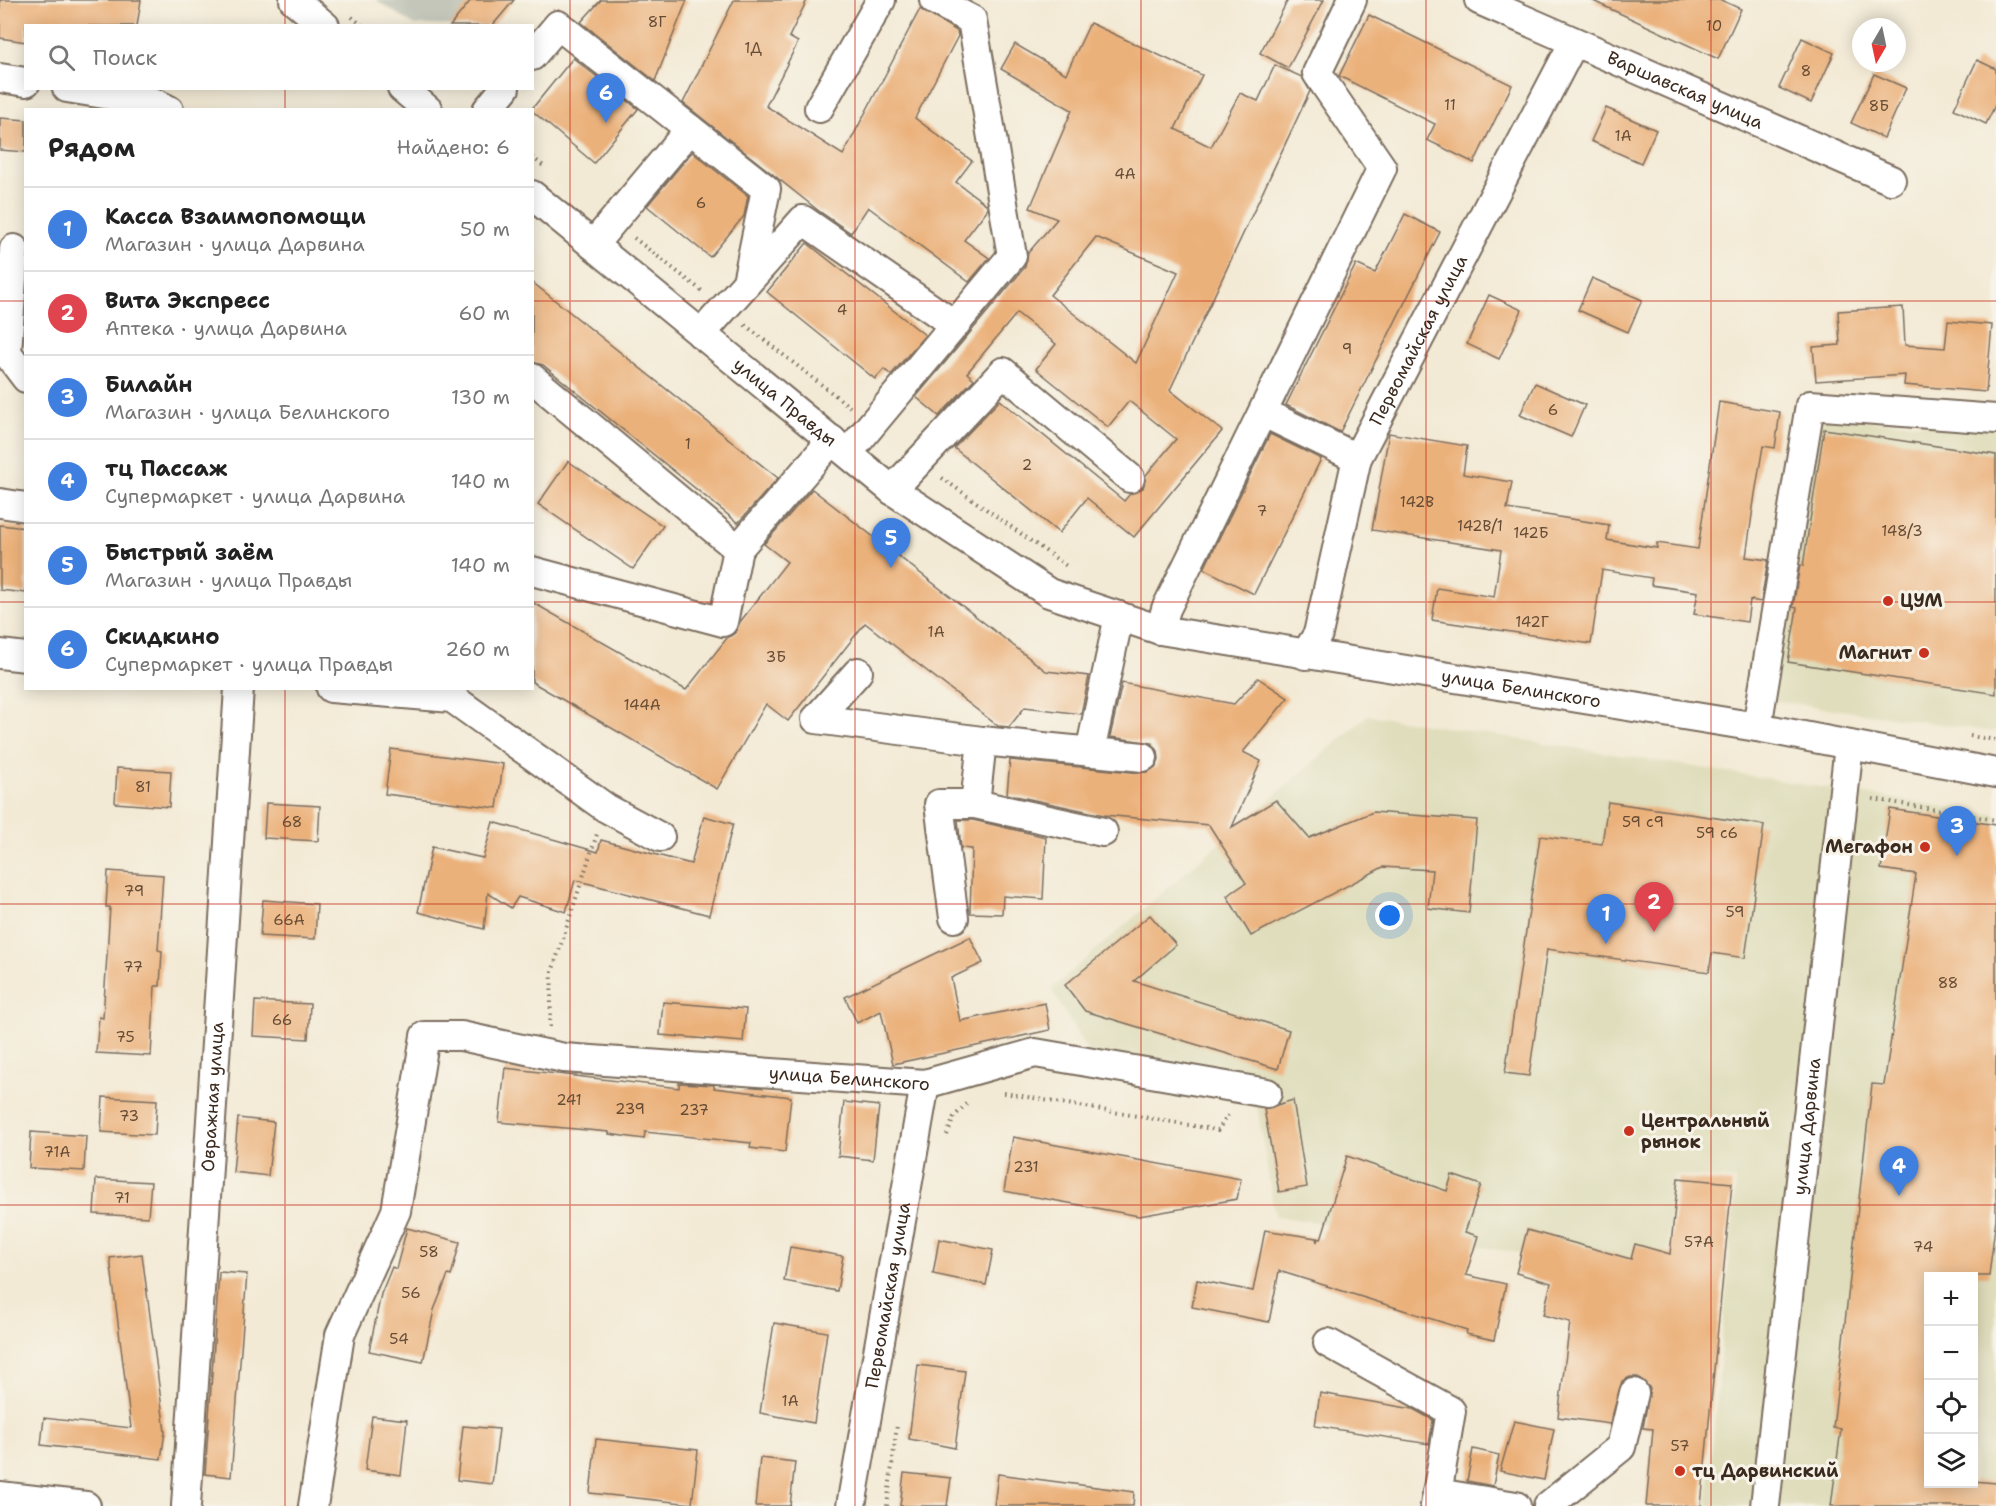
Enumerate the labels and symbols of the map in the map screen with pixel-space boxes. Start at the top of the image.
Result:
house number: 8Г [648,12,666,32]
house number: 10 [1706,16,1722,36]
north arrow [1852,18,1906,72]
house number: 1Д [744,38,762,58]
street label: Варшавская улица [1603,45,1767,135]
house number: 8 [1801,61,1811,81]
pin: 6 [586,74,626,123]
house number: 11 [1444,95,1456,115]
house number: 8Б [1869,96,1889,116]
house number: 1А [1614,126,1632,146]
house number: 4А [1114,164,1136,184]
house number: 6 [696,193,706,213]
street label: Первомайская улица [1364,251,1473,429]
house number: 4 [837,300,847,320]
house number: 9 [1342,339,1352,359]
street label: улица Правды [728,353,842,452]
house number: 6 [1548,400,1558,420]
house number: 1 [685,434,691,454]
house number: 2 [1022,455,1032,475]
house number: 142В [1400,492,1434,512]
house number: 7 [1257,501,1267,521]
house number: 142В/1 [1457,516,1503,536]
pin: 5 [872,518,910,568]
house number: 148/3 [1881,521,1923,541]
house number: 142Б [1513,523,1549,543]
place label: ЦУМ [1900,589,1943,613]
marker: ЦУМ [1881,594,1895,608]
house number: 142Г [1515,612,1549,632]
house number: 1А [927,622,945,642]
place label: Магнит [1838,641,1912,665]
marker: Магнит [1917,646,1931,660]
house number: 3Б [766,647,786,667]
street label: улица Белинского [1440,664,1603,713]
house number: 144А [623,695,661,715]
house number: 81 [135,777,151,797]
pin: 3 [1938,806,1976,856]
house number: 68 [282,812,302,832]
house number: 59 с9 [1622,812,1664,832]
house number: 59 с6 [1696,823,1738,843]
place label: Мегафон [1825,835,1913,859]
marker: Мегафон [1918,840,1932,854]
house number: 79 [124,881,144,901]
pin: 2 [1634,882,1674,932]
pin: 1 [1586,894,1626,944]
your location [1375,901,1404,930]
house number: 59 [1726,902,1744,922]
house number: 66А [273,910,305,930]
house number: 77 [123,957,143,977]
house number: 88 [1938,973,1958,993]
house number: 66 [272,1010,292,1030]
street label: Овражная улица [196,1021,229,1173]
house number: 75 [115,1027,135,1047]
street label: улица Дарвина [1787,1056,1826,1196]
street label: улица Белинского [768,1061,931,1096]
house number: 241 [556,1090,582,1110]
house number: 239 [615,1099,645,1119]
house number: 237 [679,1100,709,1120]
house number: 73 [119,1106,139,1126]
place label: Центральный рынок [1641,1109,1770,1154]
marker: Центральный рынок [1622,1124,1636,1138]
house number: 71А [44,1142,71,1162]
pin: 4 [1880,1146,1918,1196]
house number: 231 [1013,1157,1039,1177]
house number: 71 [114,1188,130,1208]
street label: Первомайская улица [860,1200,916,1390]
house number: 57А [1684,1232,1714,1252]
house number: 74 [1913,1237,1933,1257]
house number: 58 [419,1242,439,1262]
house number: 56 [401,1283,421,1303]
house number: 54 [389,1329,409,1349]
house number: 1А [781,1391,799,1411]
house number: 57 [1671,1436,1689,1456]
place label: тц Дарвинский [1692,1459,1839,1483]
marker: тц Дарвинский [1673,1464,1687,1478]

